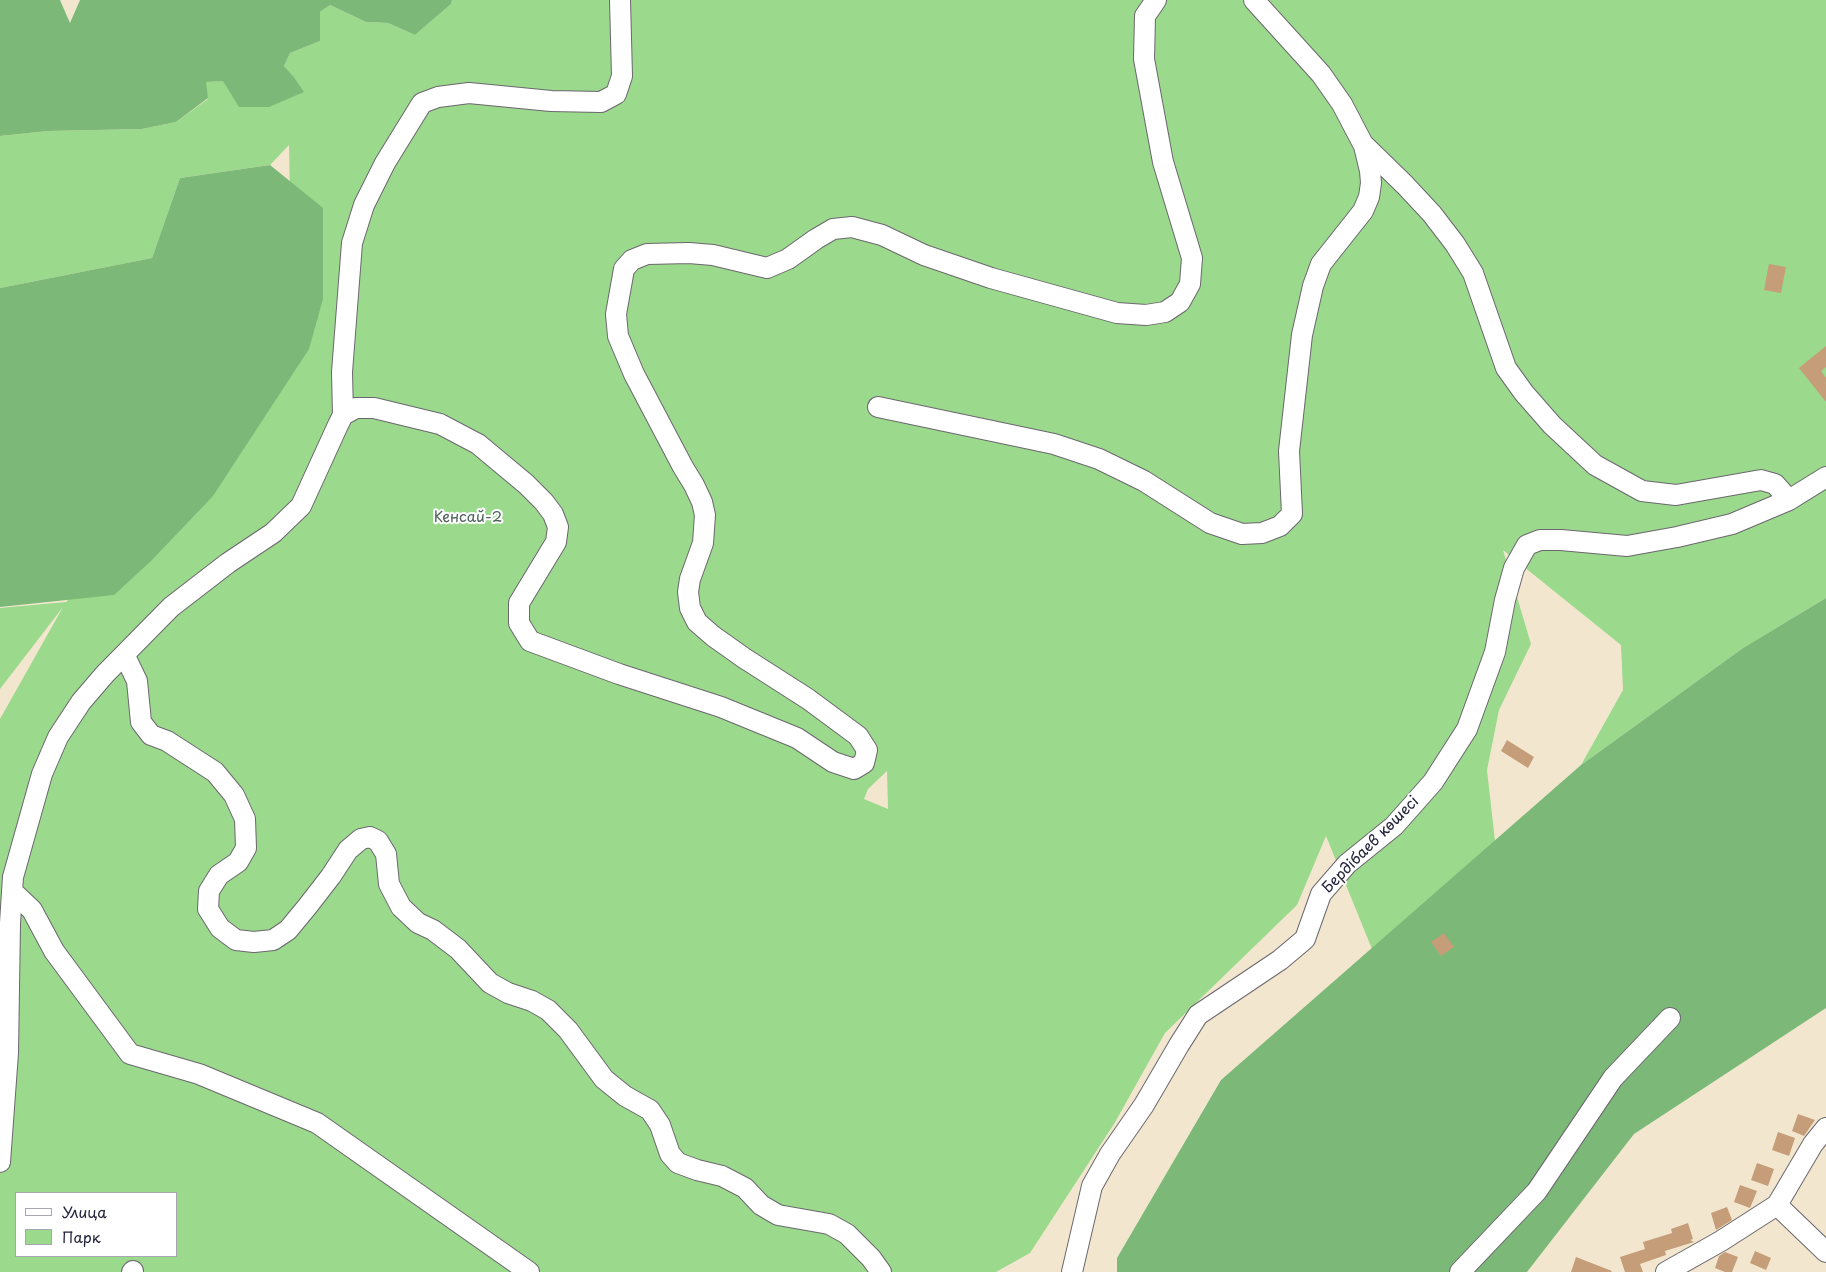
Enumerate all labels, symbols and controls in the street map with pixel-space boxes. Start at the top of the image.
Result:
park label: Кенсай-2 [434,509,502,527]
street label: Бердібаев көшесі [1319,793,1423,897]
legend [15,1192,178,1257]
text: Улица [62,1200,107,1223]
text: Парк [62,1225,101,1248]

